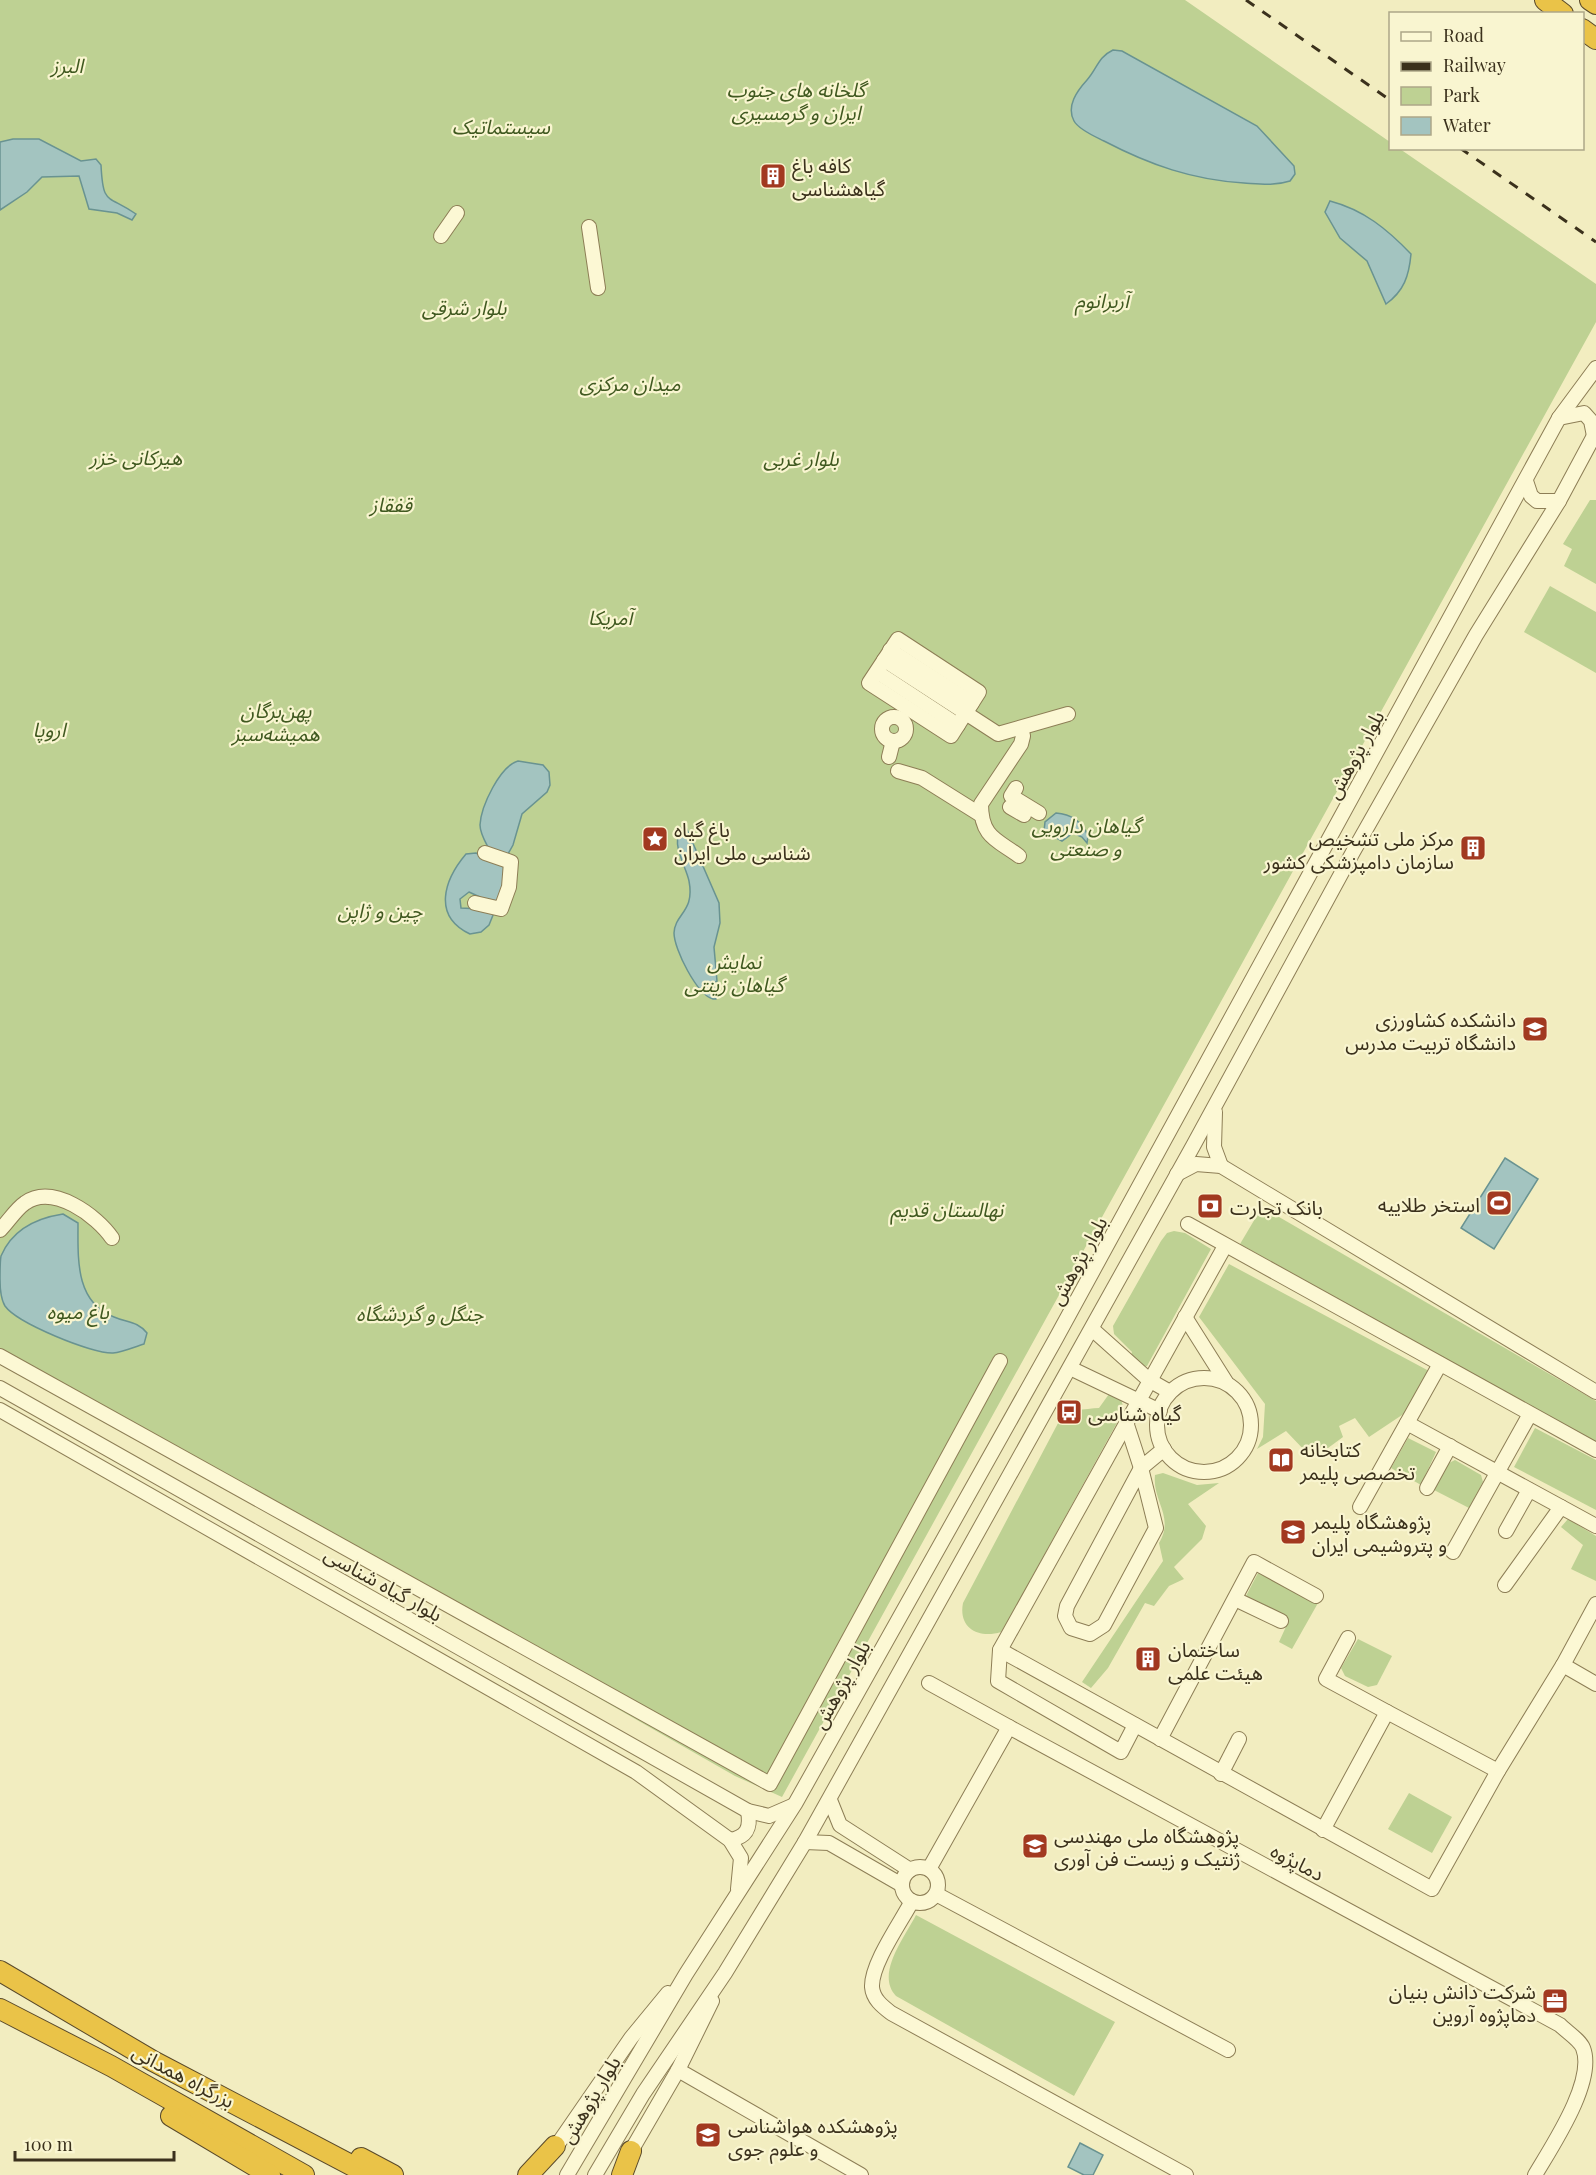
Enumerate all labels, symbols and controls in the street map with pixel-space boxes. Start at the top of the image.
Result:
legend [1389,12,1584,150]
text: Road [1443,23,1484,47]
park label: البرز [49,51,85,78]
text: Railway [1443,53,1506,77]
park label: گلخانه های جنوب ایران و گرمسیری [727,75,869,125]
text: Park [1443,83,1480,107]
park label: سیستماتیک [452,112,550,139]
text: Water [1442,113,1491,137]
place label: کافه باغ گیاهشناسی [792,151,886,201]
building icon: کافه باغ گیاهشناسی [758,161,788,191]
park label: آربرانوم [1074,286,1133,316]
park label: بلوار شرقی [422,293,507,320]
park label: میدان مرکزی [579,369,681,396]
park label: هیرکانی خزر [88,443,183,470]
park label: بلوار غربی [763,444,839,471]
park label: قفقاز [368,490,414,517]
park label: آمریکا [588,603,636,630]
park label: پهن‌برگان همیشه‌سبز [230,696,320,746]
street label: بلوار پژوهش [1319,705,1390,804]
park label: اروپا [33,715,68,743]
park label: گیاهان دارویی و صنعتی [1032,811,1144,861]
place label: باغ گیاه‌ شناسی ملی ایران [674,815,811,865]
place icon: باغ گیاه‌ شناسی ملی ایران [640,824,670,854]
place label: مرکز ملی تشخیص سازمان دامپزشکی کشور [1263,824,1454,875]
building icon: مرکز ملی تشخیص سازمان دامپزشکی کشور [1458,833,1488,863]
park label: چین و ژاپن [337,896,423,924]
park label: نمایش گیاهان زینتی [684,947,787,997]
place label: دانشکده کشاورزی دانشگاه تربیت مدرس [1345,1005,1516,1055]
school or university icon: دانشکده کشاورزی دانشگاه تربیت مدرس [1520,1014,1550,1044]
sports icon: استخر طلاییه [1484,1188,1514,1218]
place label: استخر طلاییه [1378,1190,1480,1217]
bank icon: بانک تجارت [1195,1191,1225,1221]
place label: بانک تجارت [1230,1193,1323,1220]
park label: نهالستان قدیم [890,1195,1005,1225]
street label: بلوار پژوهش [1042,1211,1113,1310]
park label: باغ میوه [47,1297,110,1327]
park label: جنگل و گردشگاه [356,1299,484,1326]
bus stop icon: گیاه شناسی [1054,1397,1084,1427]
place label: گیاه شناسی [1088,1399,1182,1426]
place label: کتابخانه تخصصی پلیمر [1299,1435,1415,1486]
library icon: کتابخانه تخصصی پلیمر [1266,1445,1296,1475]
place label: پژوهشگاه پلیمر و پتروشیمی ایران [1311,1507,1447,1558]
school or university icon: پژوهشگاه پلیمر و پتروشیمی ایران [1278,1517,1308,1547]
street label: بلوار گیاه شناسی [320,1539,448,1627]
street label: بلوار پژوهش [805,1635,876,1734]
place label: ساختمان هیئت علمی [1168,1635,1263,1685]
building icon: ساختمان هیئت علمی [1133,1644,1163,1674]
place label: پژوهشگاه ملی مهندسی ژنتیک و زیست فن آوری [1054,1821,1241,1871]
school or university icon: پژوهشگاه ملی مهندسی ژنتیک و زیست فن آوری [1020,1831,1050,1861]
street label: دماپژوه [1266,1836,1329,1887]
place label: شرکت دانش بنیان دماپژوه آروین [1389,1977,1536,2028]
office icon: شرکت دانش بنیان دماپژوه آروین [1540,1986,1570,2016]
street label: بزرگراه همدانی [128,2037,240,2113]
street label: بلوار پژوهش [552,2050,627,2148]
place label: پژوهشکده هواشناسی و علوم جوی [728,2111,898,2164]
school or university icon: پژوهشکده هواشناسی و علوم جوی [693,2120,723,2150]
scale bar [15,2124,174,2162]
text: 100 m [24,2132,73,2156]

